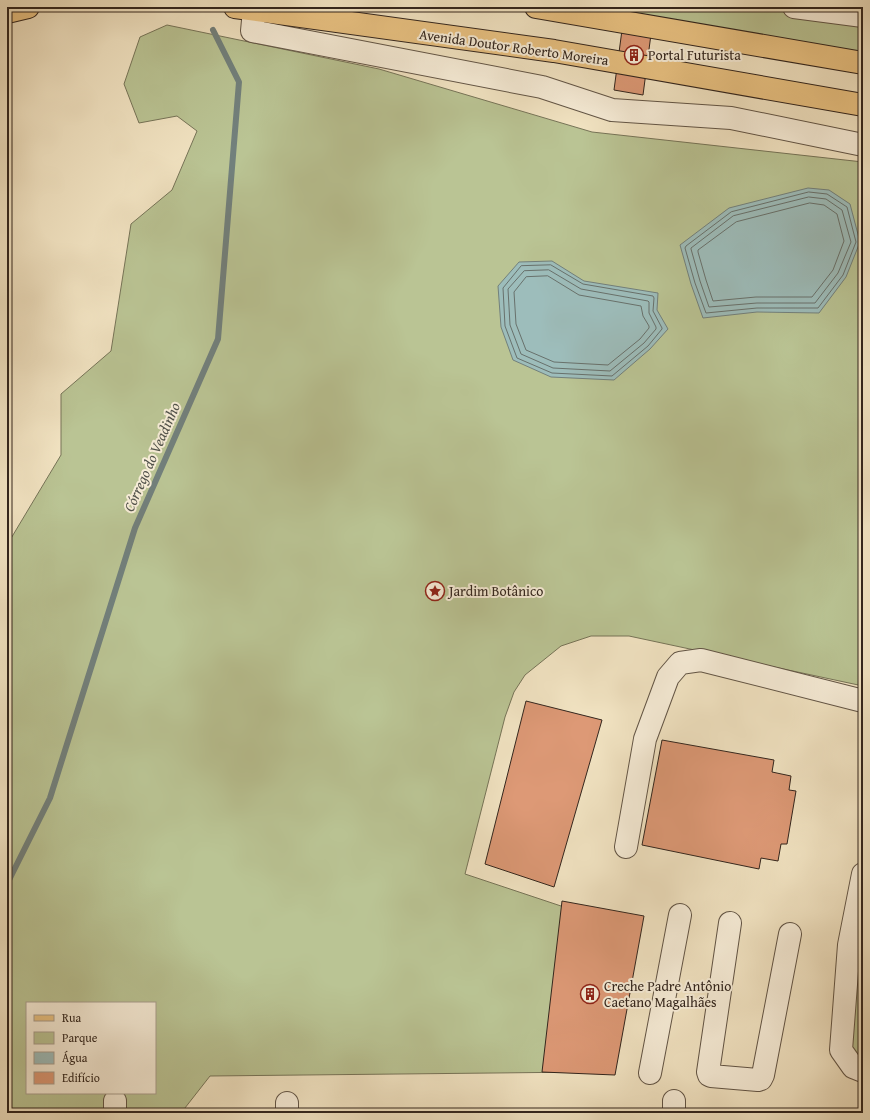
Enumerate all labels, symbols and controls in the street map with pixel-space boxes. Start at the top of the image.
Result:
street label: Avenida Doutor Roberto Moreira [418,24,610,70]
building icon: Portal Futurista [623,44,645,66]
place label: Portal Futurista [648,45,741,65]
water label: Córrego do Veadinho [118,398,185,515]
place icon: Jardim Botânico [424,580,446,602]
place label: Jardim Botânico [447,581,543,601]
place label: Creche Padre Antônio Caetano Magalhães [604,976,731,1012]
building icon: Creche Padre Antônio Caetano Magalhães [579,983,601,1005]
legend [26,1002,156,1094]
text: Rua [62,1009,81,1026]
text: Parque [62,1029,98,1046]
text: Água [62,1049,88,1066]
text: Edifício [62,1069,100,1086]

